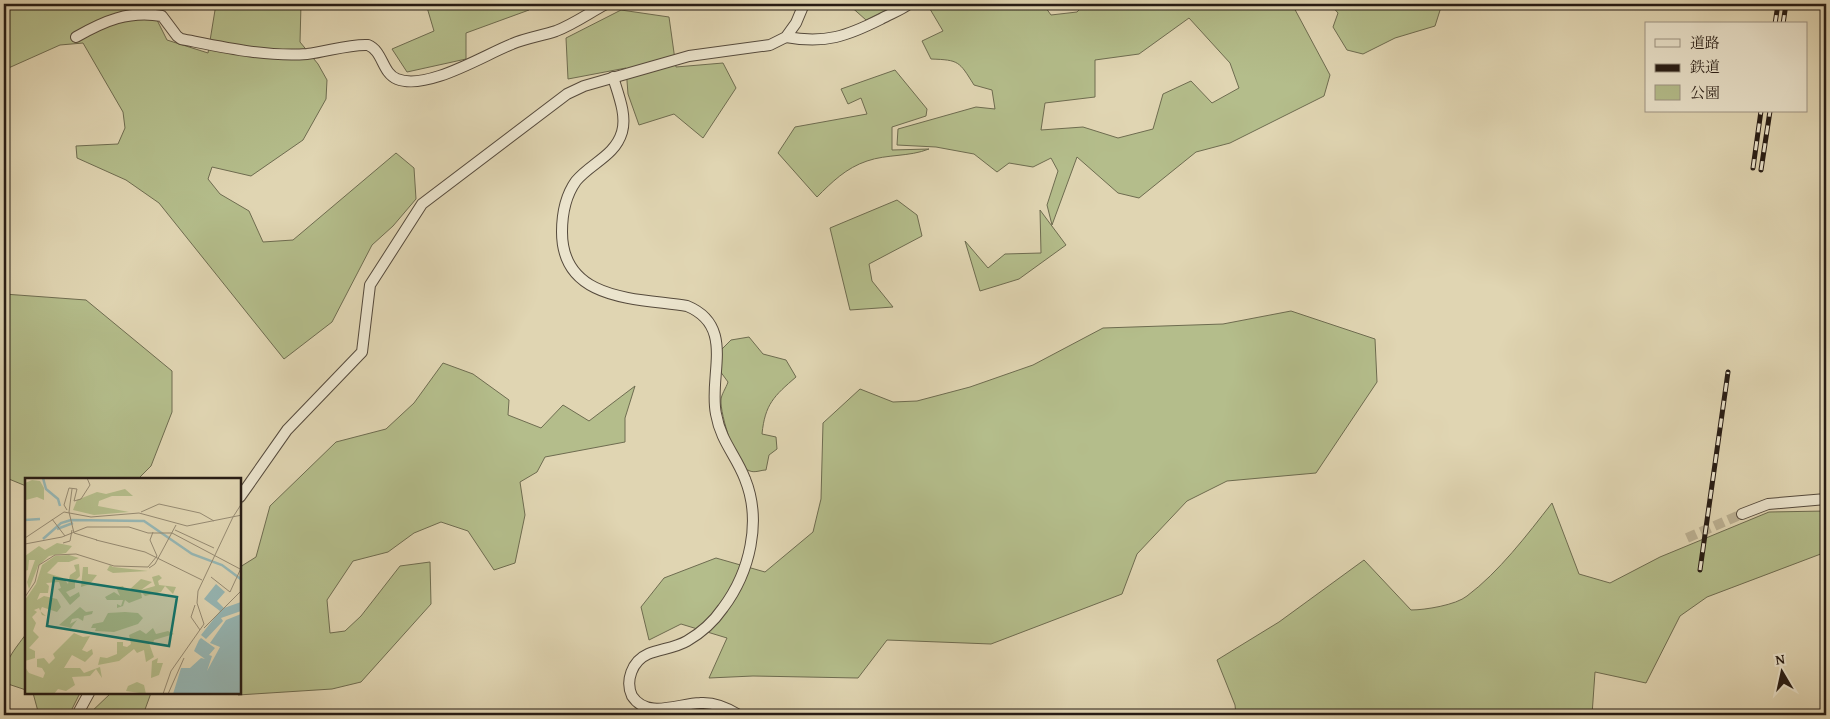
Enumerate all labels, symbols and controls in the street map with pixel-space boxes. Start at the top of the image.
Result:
legend [1645,22,1808,112]
text: 道路 [1690,32,1720,53]
text: 鉄道 [1690,56,1720,77]
text: 公園 [1690,82,1720,103]
inset map [25,478,241,694]
north arrow [1758,646,1808,696]
text: N [1774,648,1787,670]

